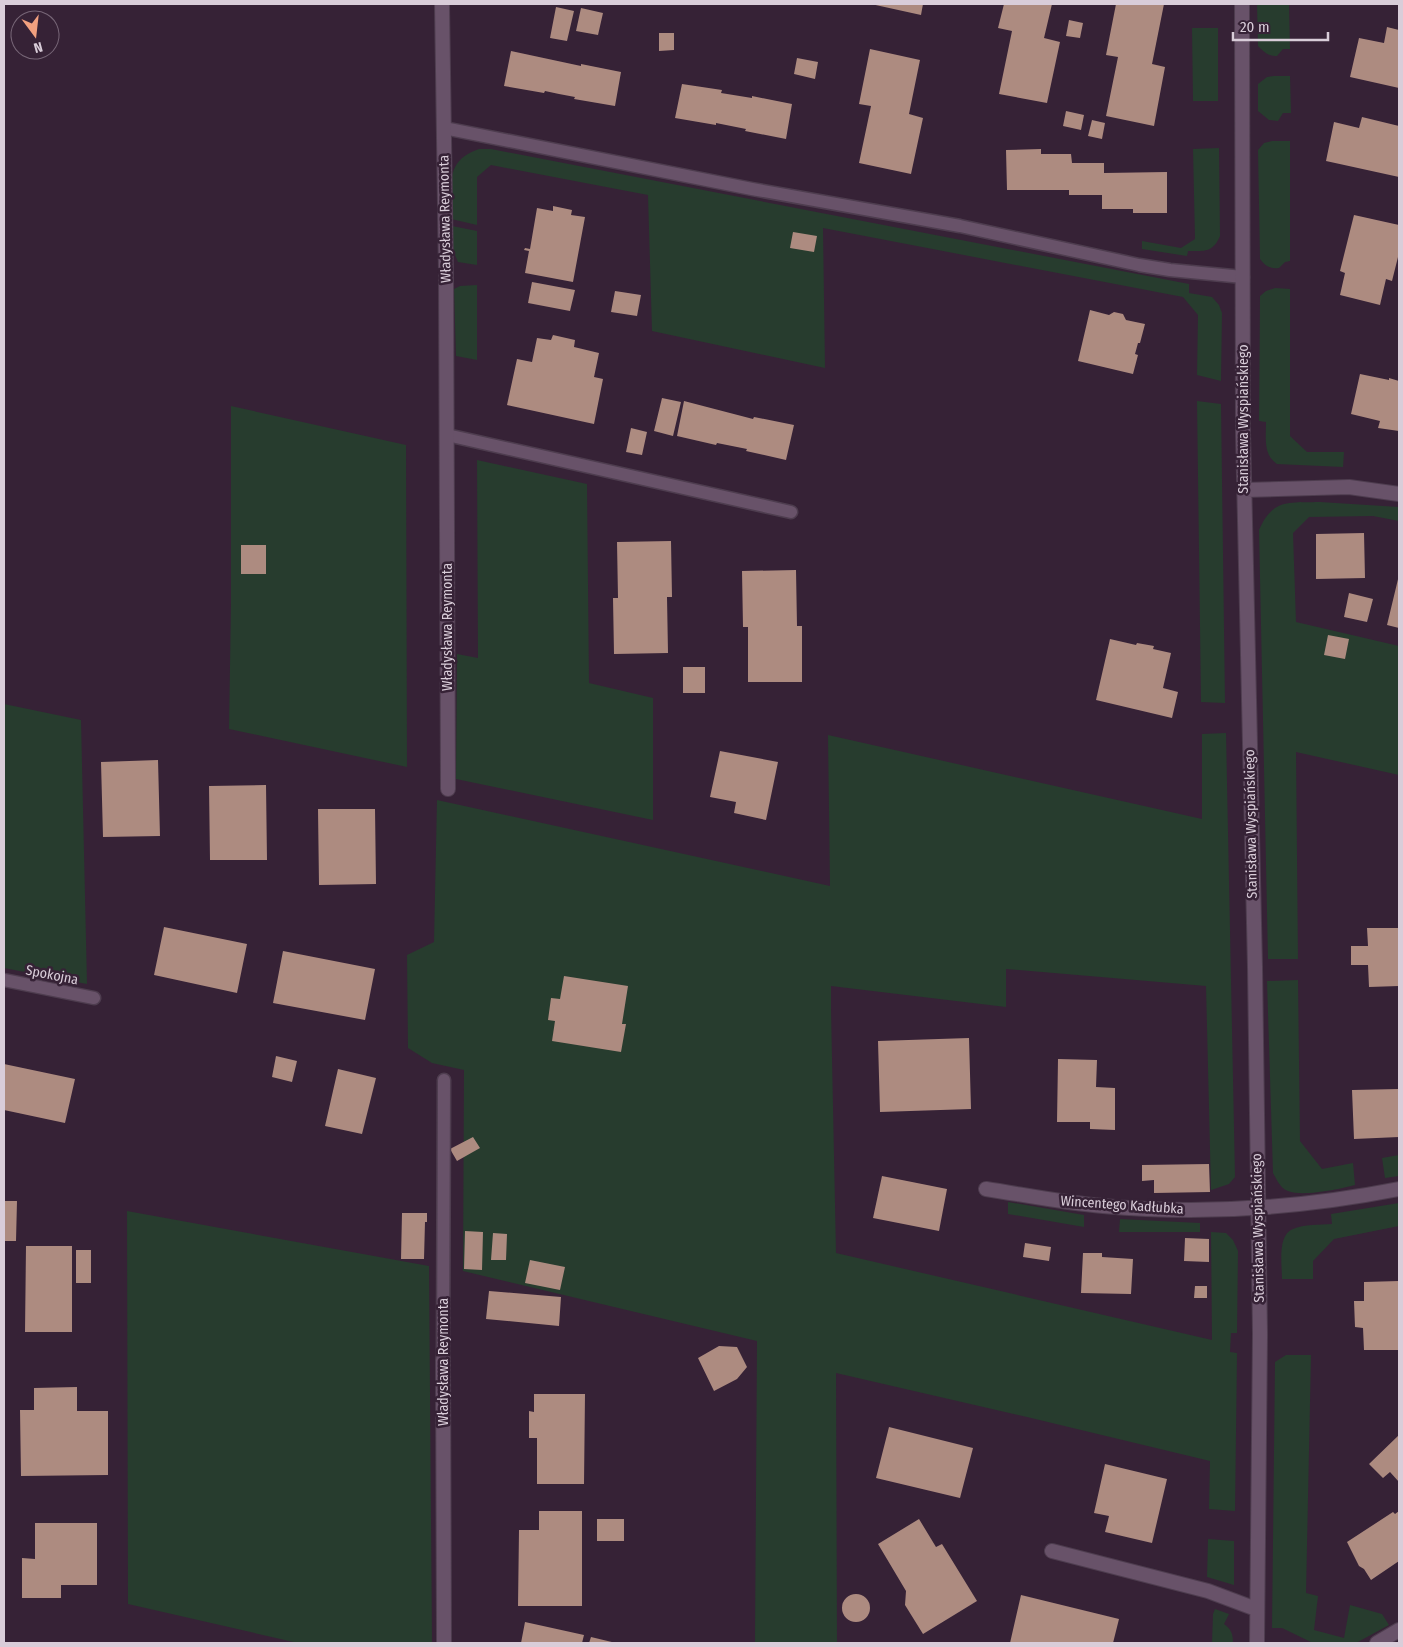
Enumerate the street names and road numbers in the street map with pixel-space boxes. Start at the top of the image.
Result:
street label: Władysława Reymonta [435,155,455,283]
street label: Stanisława Wyspiańskiego [1235,344,1252,494]
street label: Władysława Reymonta [439,563,456,691]
street label: Stanisława Wyspiańskiego [1241,749,1261,899]
street label: Spokojna [24,962,80,988]
street label: Stanisława Wyspiańskiego [1248,1153,1268,1303]
street label: Wincentego Kadłubka [1060,1192,1184,1218]
street label: Władysława Reymonta [435,1298,452,1426]

